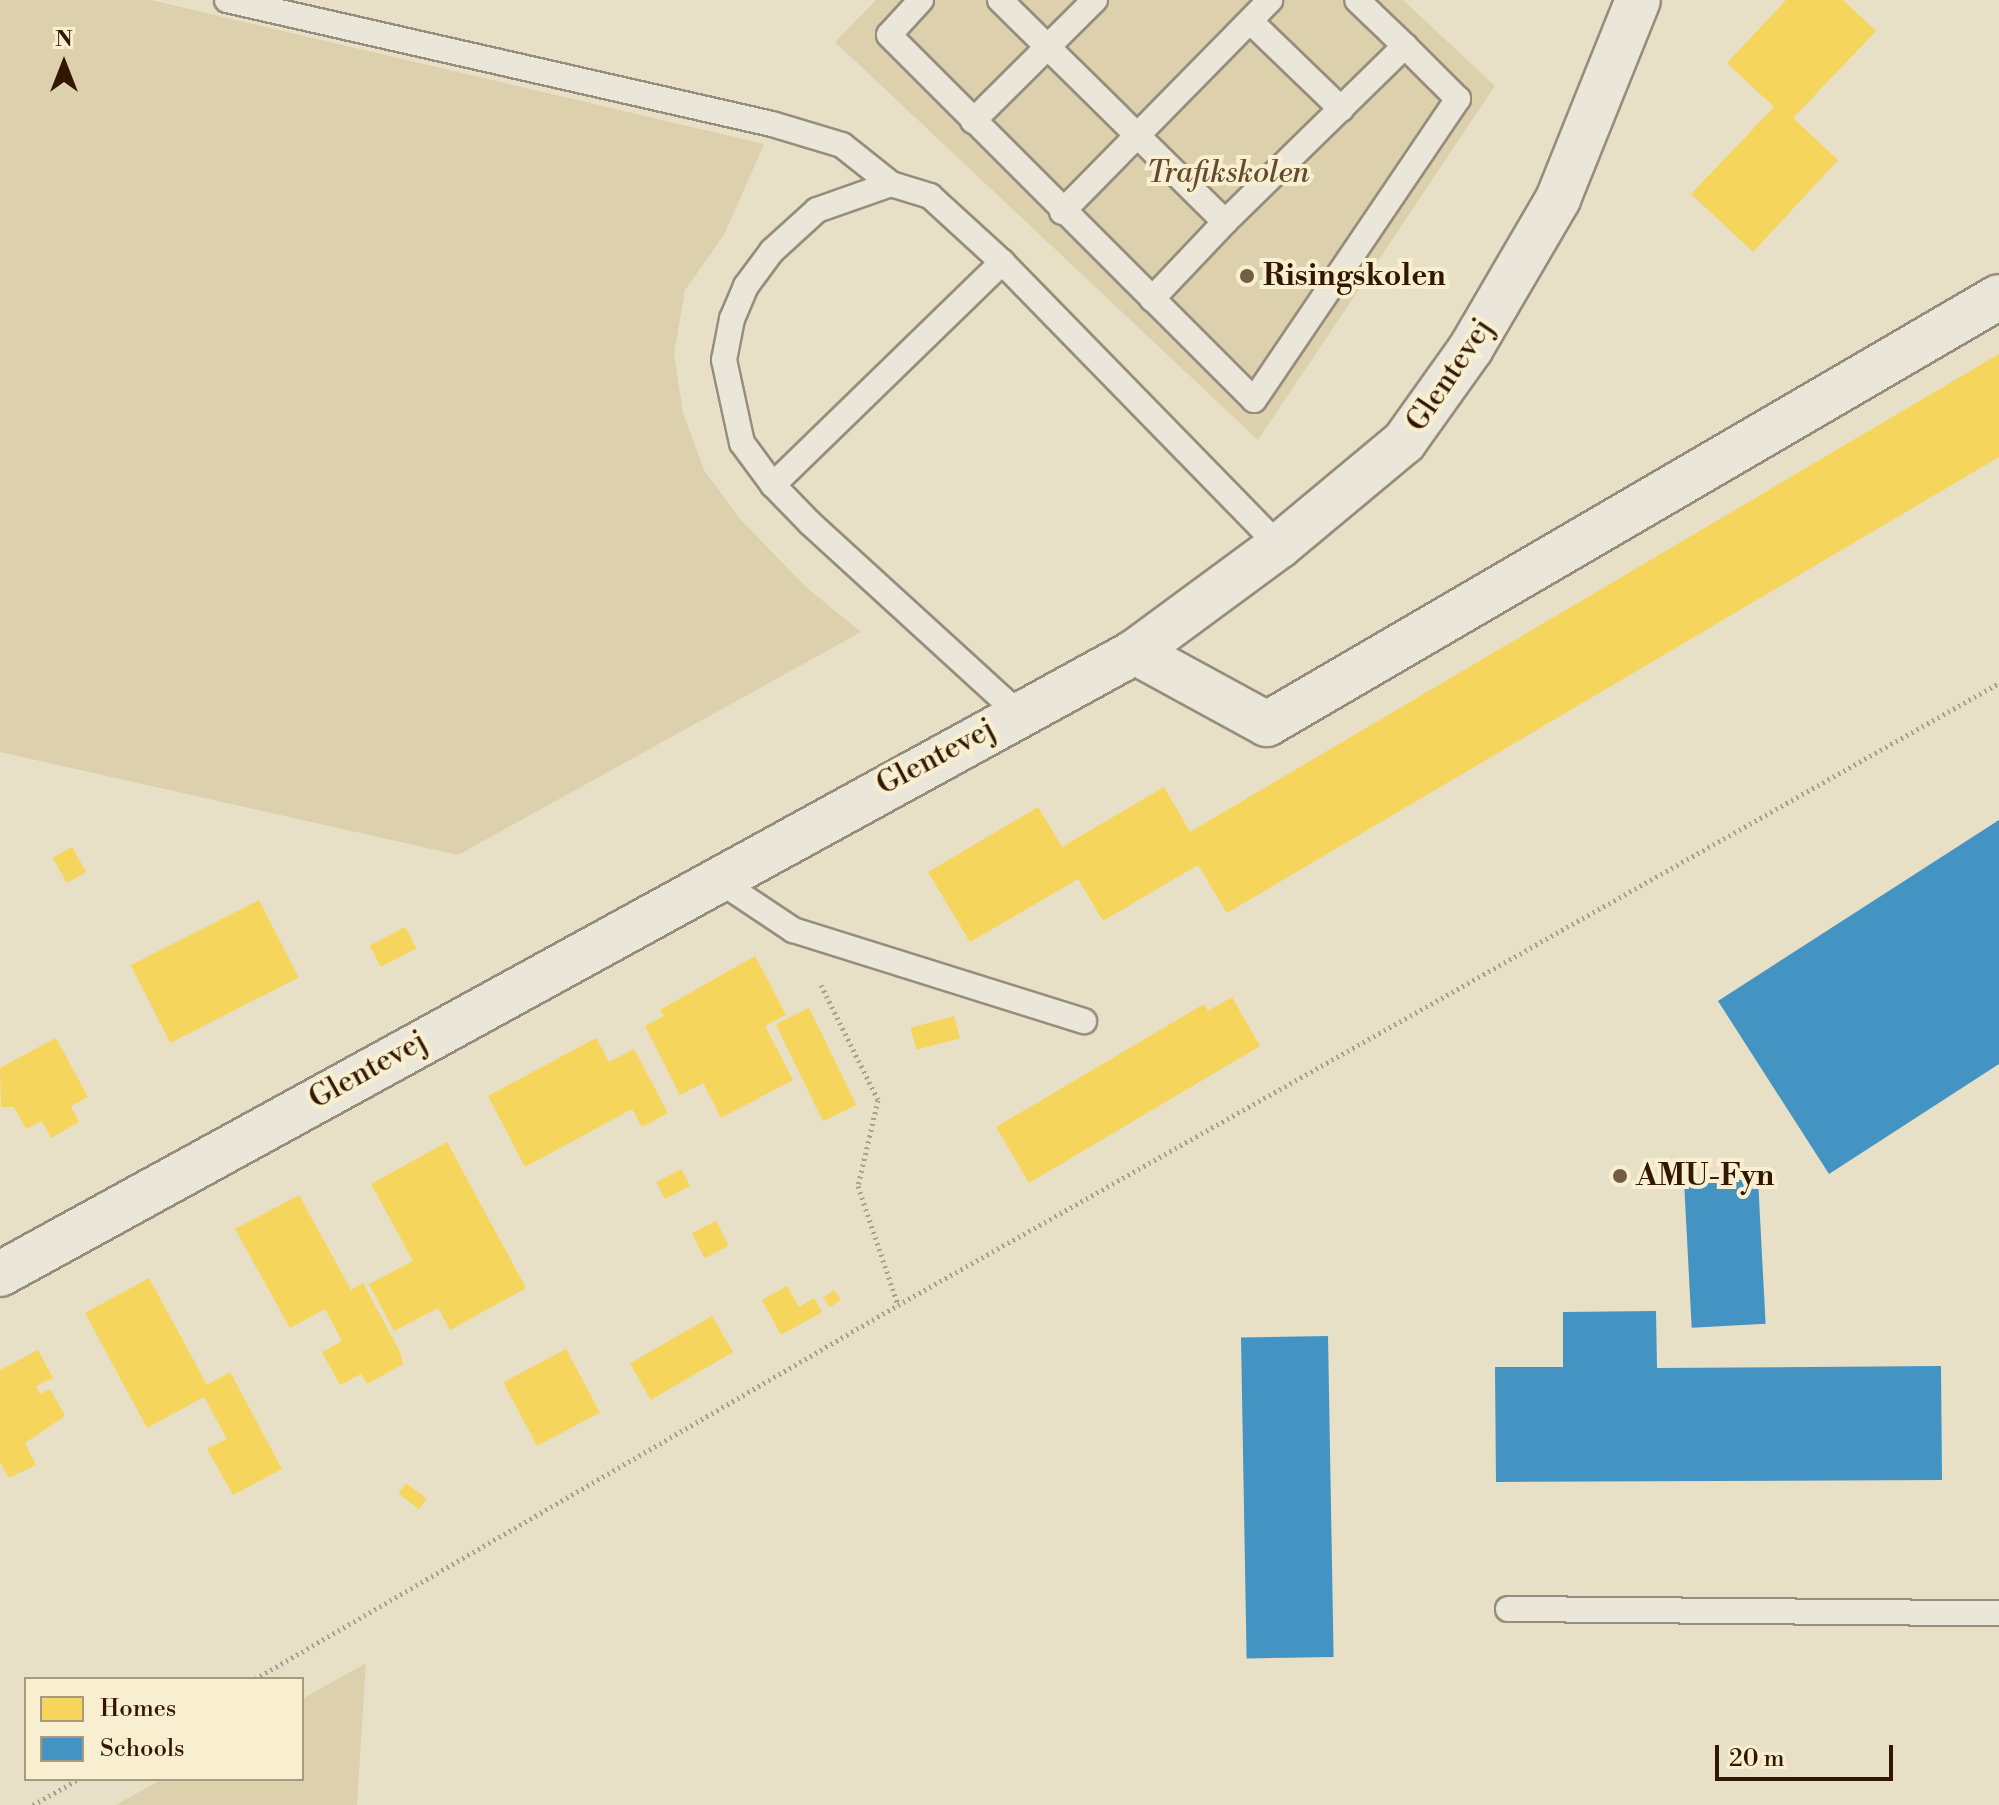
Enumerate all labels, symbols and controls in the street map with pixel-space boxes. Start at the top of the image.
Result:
north arrow [24,24,104,104]
text: N [55,26,73,53]
park label: Trafikskolen [1147,155,1309,191]
place label: Risingskolen [1263,258,1446,294]
marker: Risingskolen [1238,267,1256,285]
street label: Glentevej [1399,311,1501,439]
street label: Glentevej [871,711,1001,803]
street label: Glentevej [303,1023,433,1117]
place label: AMU-Fyn [1636,1158,1774,1194]
marker: AMU-Fyn [1611,1167,1629,1185]
legend [24,1677,304,1781]
text: Homes [100,1694,176,1724]
scale bar [1719,1729,1897,1779]
text: Schools [100,1734,185,1764]
text: 20 m [1729,1744,1785,1774]

